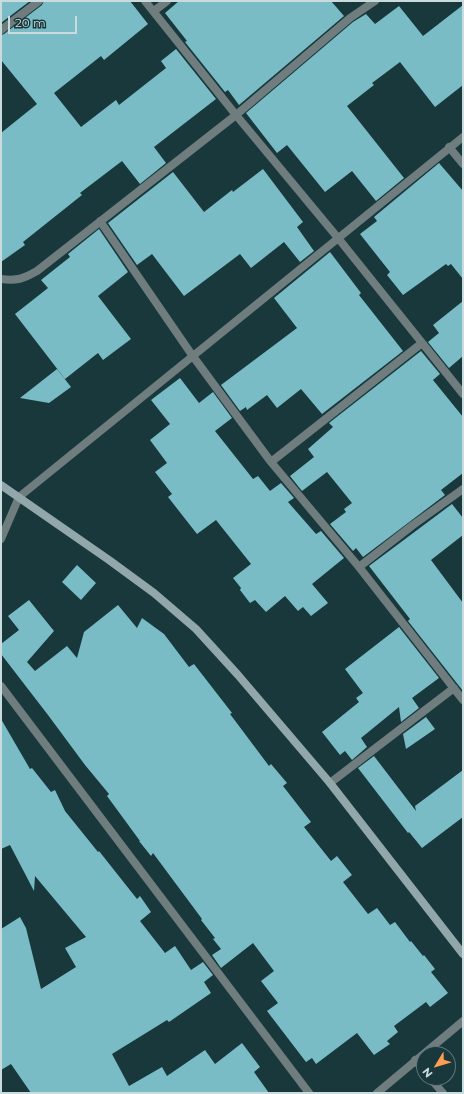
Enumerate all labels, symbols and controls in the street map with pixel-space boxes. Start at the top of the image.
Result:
scale bar [10,8,79,34]
text: 20 m [15,15,46,30]
north arrow [416,1046,456,1086]
text: N [419,1065,436,1081]

